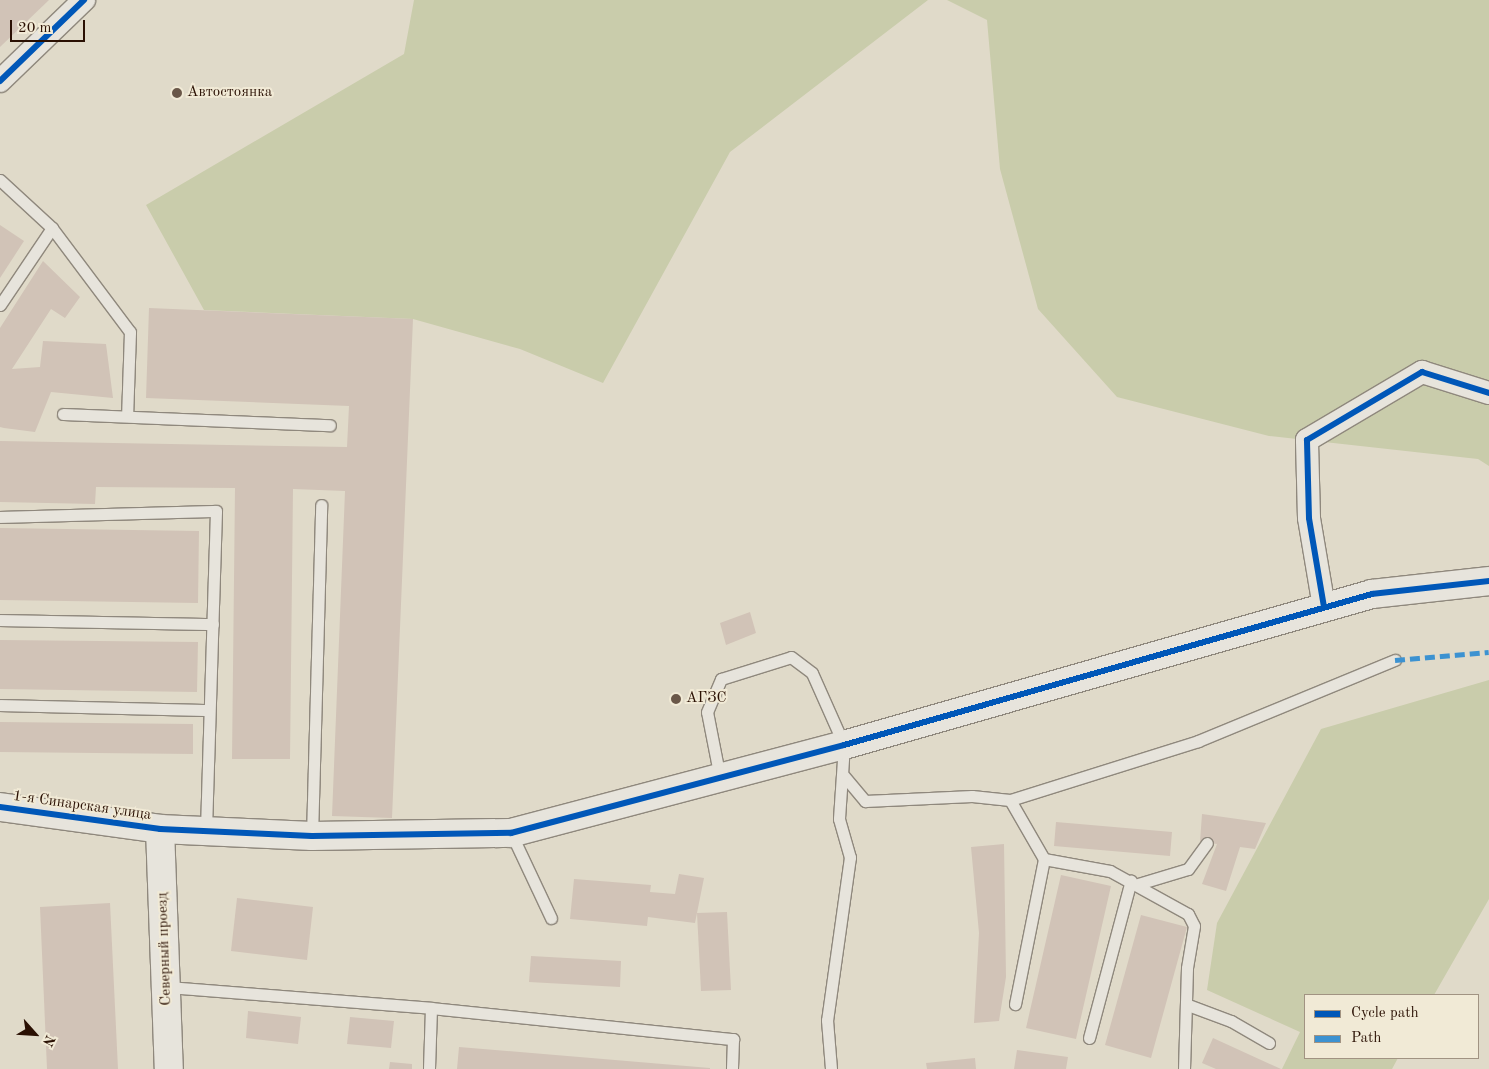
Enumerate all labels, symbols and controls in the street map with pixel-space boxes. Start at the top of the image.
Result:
scale bar [12,10,88,42]
text: 20 m [18,21,52,36]
place label: Автостоянка [187,84,272,102]
marker: Автостоянка [171,87,183,99]
place label: АГЗС [686,690,727,708]
marker: АГЗС [670,693,682,705]
street label: 1-я Синарская улица [12,787,152,825]
street label: Северный проезд [154,892,176,1006]
legend [1304,994,1479,1059]
text: Cycle path [1351,1006,1419,1021]
north arrow [10,1009,60,1059]
text: Path [1351,1031,1381,1046]
text: N [40,1033,57,1048]

